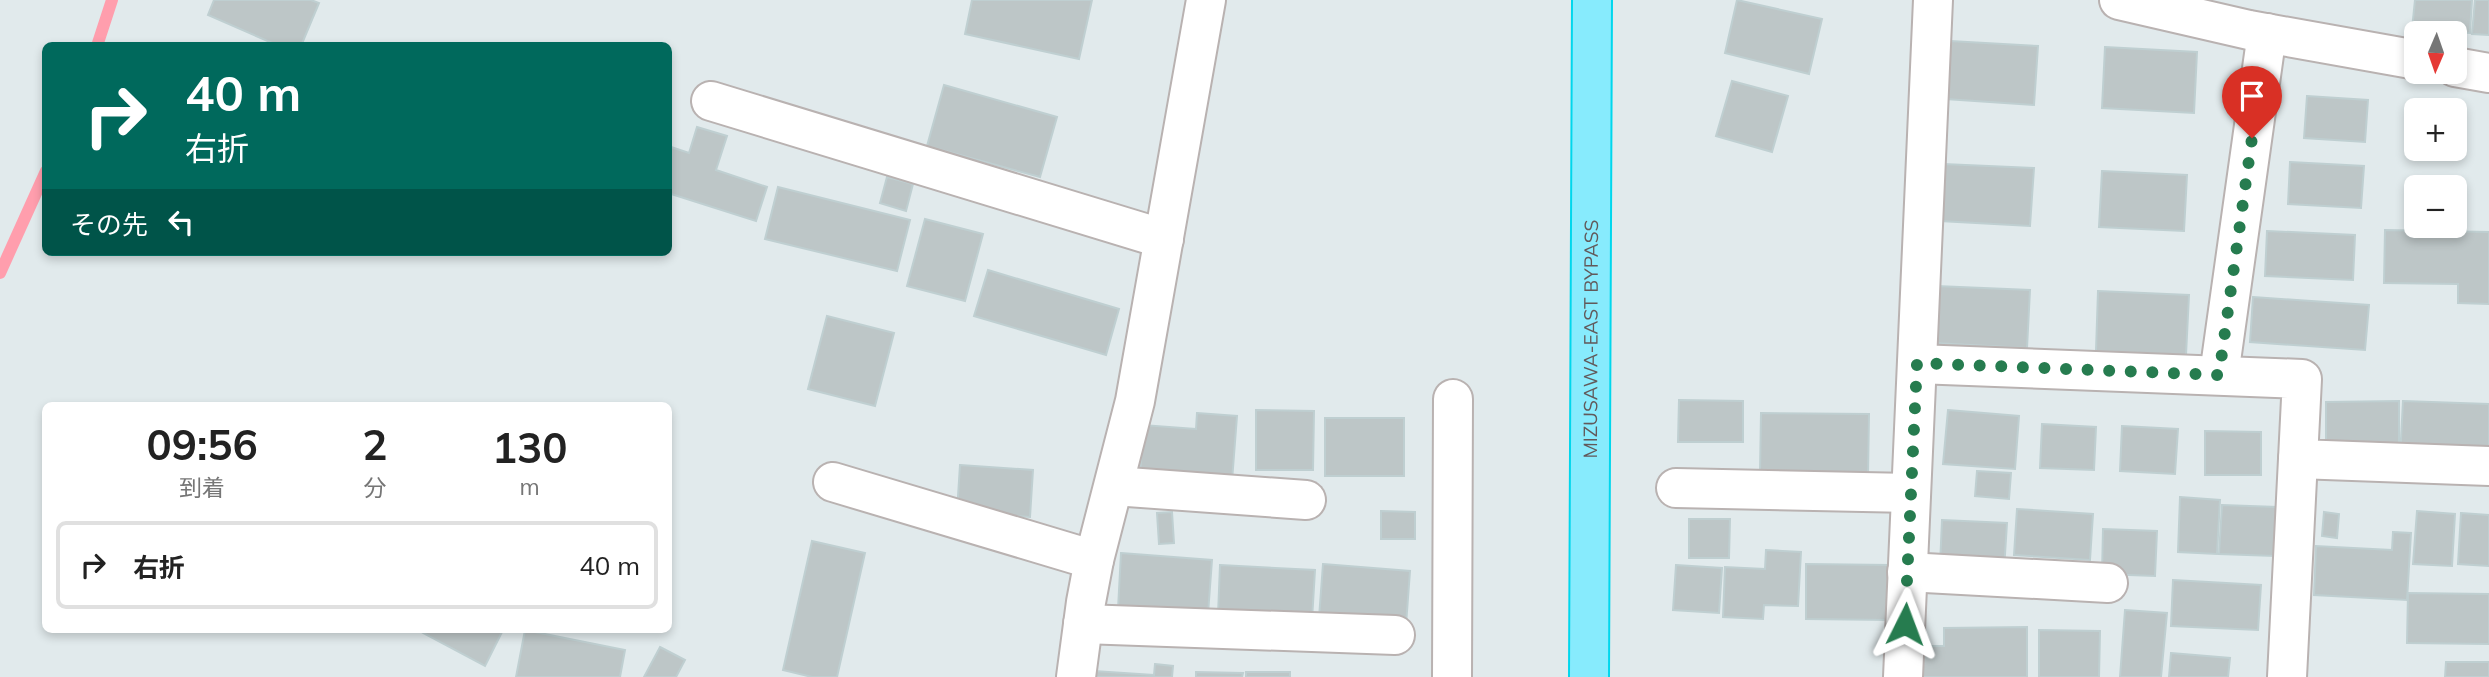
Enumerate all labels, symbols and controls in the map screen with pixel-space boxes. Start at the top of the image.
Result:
north arrow [2404,21,2468,84]
map controls [2404,21,2467,238]
text: 40 m [185,62,301,123]
pin [2222,66,2282,138]
icon: right [70,70,161,161]
icon: arrive [2233,77,2271,115]
button: + [2404,98,2467,161]
text: 右折 [185,128,249,168]
button: − [2404,175,2467,238]
icon: left [162,203,200,241]
text: その先 [70,208,148,241]
street label: MIZUSAWA-EAST BYPASS [1578,220,1603,458]
text: 09:56 [146,418,258,471]
text: 2 [362,418,387,471]
text: 130 [492,421,567,474]
text: m [520,472,540,501]
text: 到着 [179,473,225,502]
text: 分 [363,473,386,502]
icon: right [74,546,112,584]
text: 40 m [579,549,640,582]
text: 右折 [133,551,185,584]
position arrow [1868,587,1942,661]

